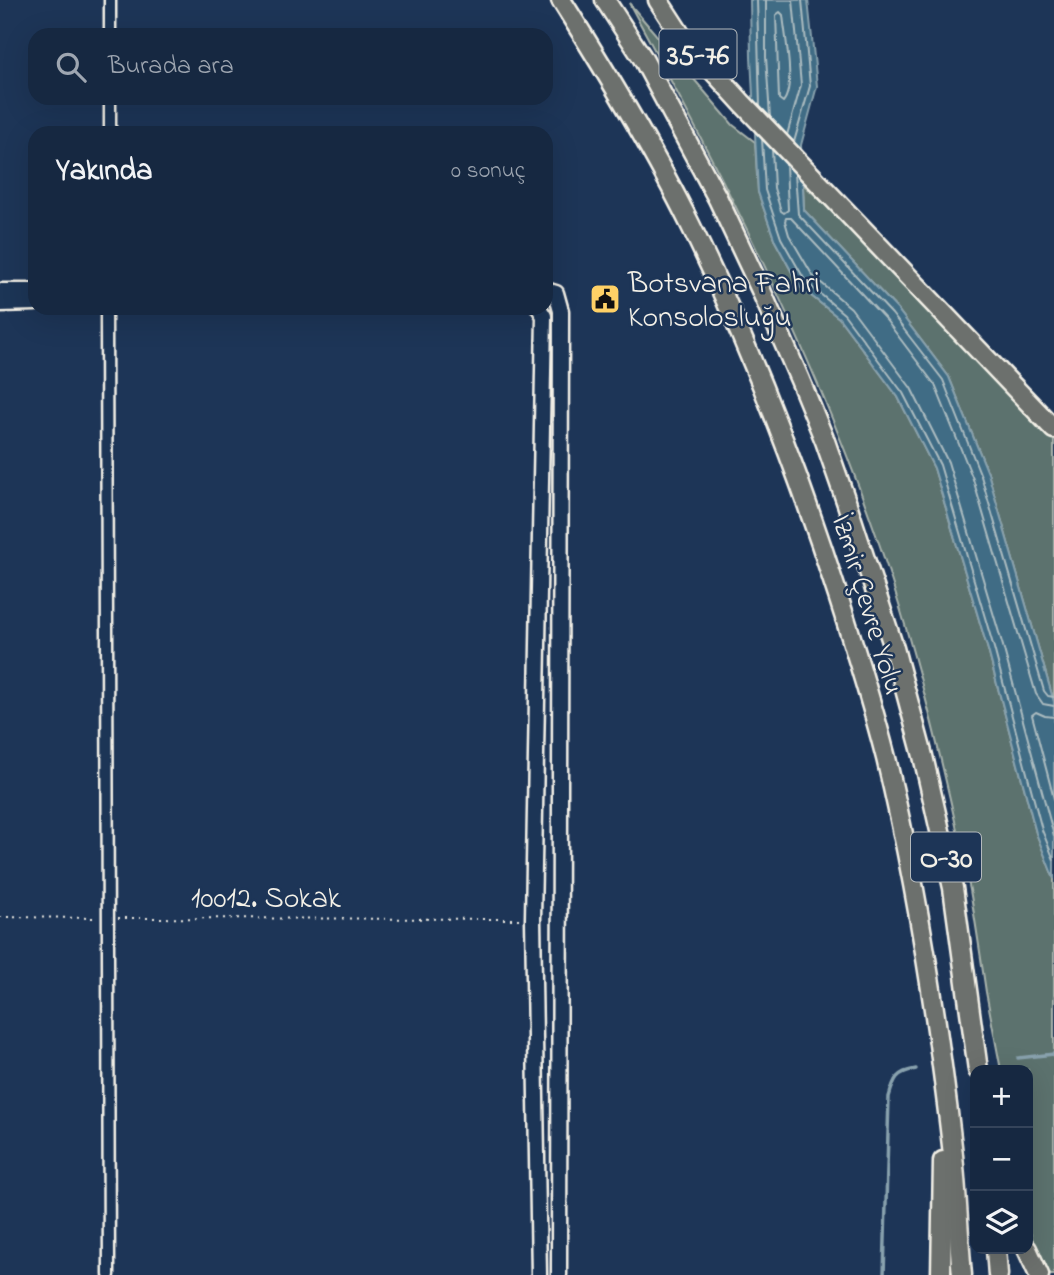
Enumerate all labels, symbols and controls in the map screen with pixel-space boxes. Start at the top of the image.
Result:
search box [28,28,553,105]
road number: 35-76 [660,30,736,78]
icon: search [52,48,90,86]
text: Burada ara [108,48,234,86]
text: Yakında [56,150,152,194]
text: 0 sonuç [451,155,525,188]
place label: Botsvana Fahri Konsolosluğu [627,263,820,341]
public building icon: Botsvana Fahri Konsolosluğu [588,282,622,316]
street label: İzmir Çevre Yolu [818,509,914,700]
road number: O-30 [911,832,981,882]
street label: 10012. Sokak [191,878,342,922]
map controls [970,1065,1033,1254]
button: + [970,1065,1033,1128]
button: − [970,1128,1033,1191]
button: layers [970,1191,1033,1254]

